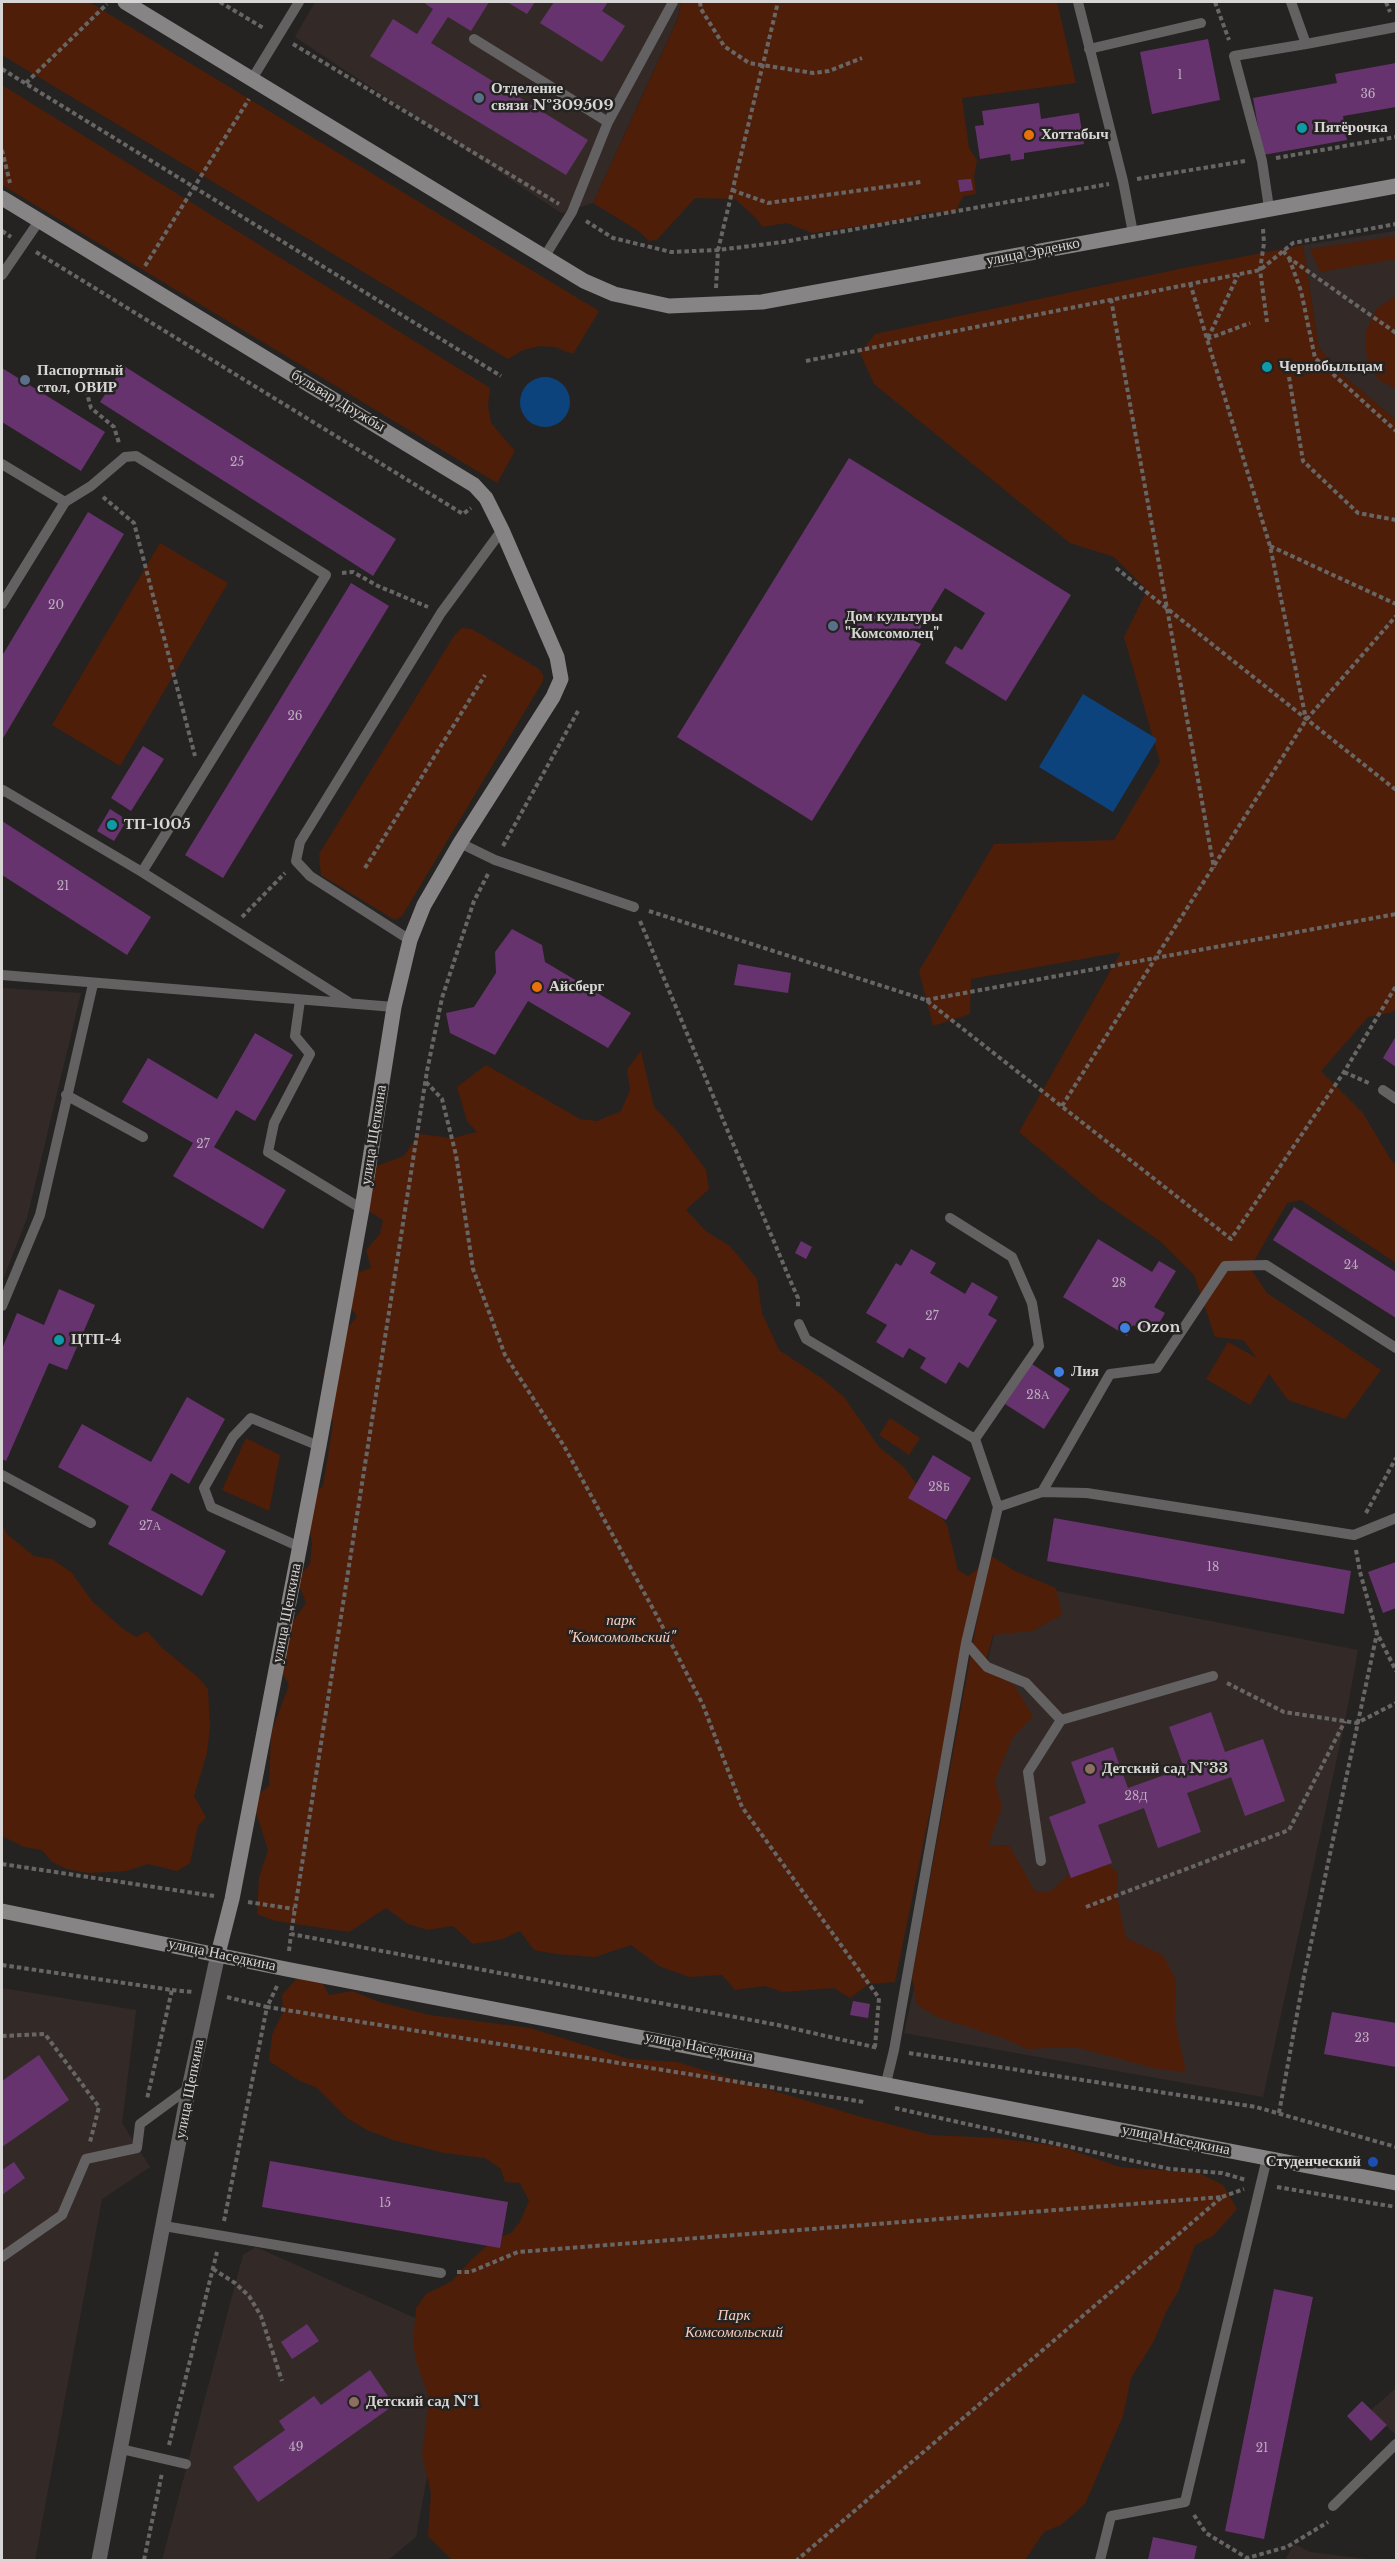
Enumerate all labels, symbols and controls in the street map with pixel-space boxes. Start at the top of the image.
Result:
house number: 1 [1177,69,1183,83]
place label: Отделение связи №309509 [491,80,614,115]
house number: 36 [1360,88,1376,102]
marker: Отделение связи №309509 [472,91,486,105]
place label: Пятёрочка [1314,119,1388,137]
marker: Пятёрочка [1295,121,1309,135]
place label: Хоттабыч [1041,126,1109,144]
marker: Хоттабыч [1022,128,1036,142]
street label: улица Эрденко [985,234,1081,270]
place label: Чернобыльцам [1279,358,1383,376]
marker: Чернобыльцам [1260,360,1274,374]
place label: Паспортный стол, ОВИР [37,362,123,397]
street label: бульвар Дружбы [288,366,388,436]
marker: Паспортный стол, ОВИР [18,373,32,387]
house number: 25 [230,456,244,470]
house number: 20 [48,599,64,613]
place label: Дом культуры "Комсомолец" [845,608,943,643]
marker: Дом культуры "Комсомолец" [826,619,840,633]
house number: 26 [287,710,303,724]
place label: ТП-1005 [124,816,191,834]
marker: ТП-1005 [105,818,119,832]
house number: 21 [57,880,69,894]
place label: Айсберг [549,978,604,996]
marker: Айсберг [530,980,544,994]
street label: улица Щепкина [357,1084,391,1186]
house number: 27 [196,1138,210,1152]
house number: 24 [1344,1259,1358,1273]
house number: 28 [1112,1277,1126,1291]
house number: 27 [925,1310,939,1324]
place label: Ozon [1137,1319,1180,1337]
marker: Ozon [1118,1321,1132,1335]
place label: ЦТП-4 [71,1331,121,1349]
marker: ЦТП-4 [52,1333,66,1347]
place label: Лия [1071,1363,1099,1381]
marker: Лия [1052,1365,1066,1379]
house number: 28А [1026,1389,1050,1403]
house number: 28Б [928,1481,950,1495]
house number: 27А [139,1520,161,1534]
house number: 18 [1207,1561,1219,1575]
street label: улица Щепкина [269,1562,305,1664]
park label: парк "Комсомольский" [567,1612,675,1647]
place label: Детский сад №33 [1102,1760,1228,1778]
marker: Детский сад №33 [1083,1762,1097,1776]
house number: 28Д [1125,1790,1147,1804]
street label: улица Наседкина [166,1935,278,1975]
street label: улица Наседкина [643,2028,755,2066]
house number: 23 [1355,2032,1369,2046]
street label: улица Щепкина [172,2038,208,2140]
street label: улица Наседкина [1120,2121,1232,2159]
place label: Студенческий [1266,2153,1361,2171]
marker: Студенческий [1366,2155,1380,2169]
house number: 15 [379,2197,391,2211]
park label: Парк Комсомольский [685,2307,783,2342]
place label: Детский сад №1 [366,2393,480,2411]
marker: Детский сад №1 [347,2395,361,2409]
house number: 49 [289,2441,303,2455]
house number: 21 [1256,2442,1268,2456]

